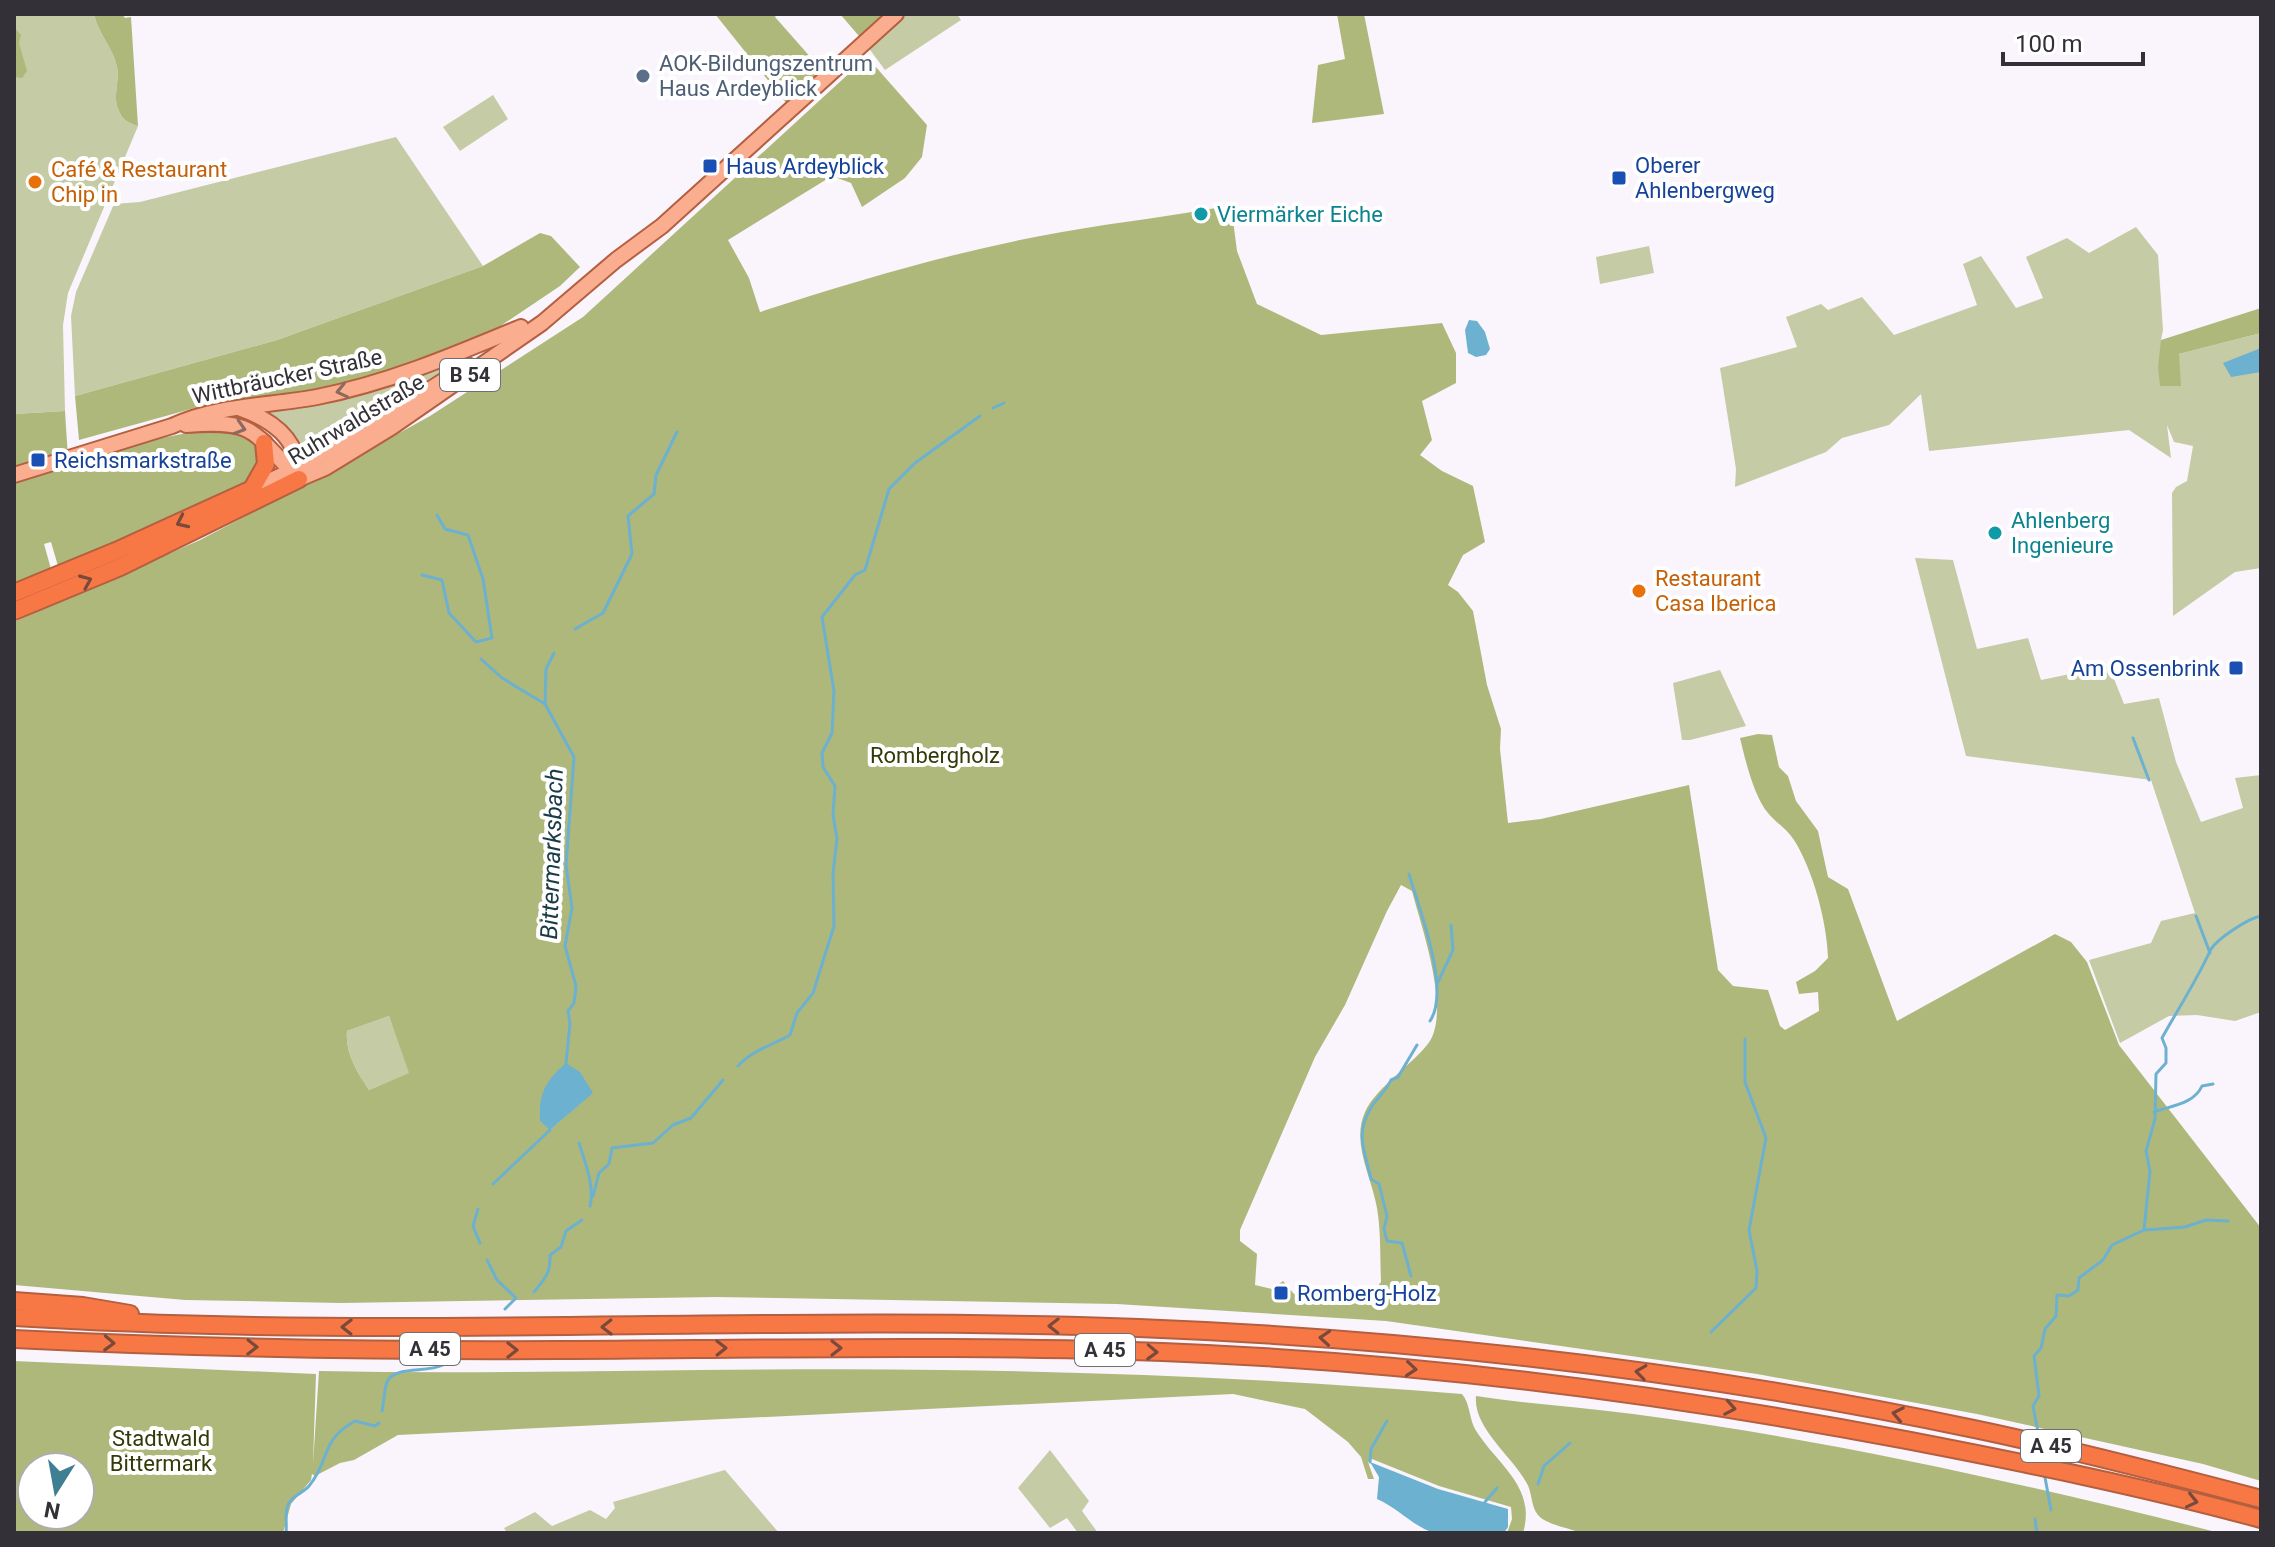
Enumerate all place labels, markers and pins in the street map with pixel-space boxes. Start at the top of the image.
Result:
place label: AOK-Bildungszentrum Haus Ardeyblick [659,51,873,101]
marker: AOK-Bildungszentrum Haus Ardeyblick [634,67,652,85]
place label: Oberer Ahlenbergweg [1635,153,1775,203]
place label: Haus Ardeyblick [726,154,885,179]
place label: Café & Restaurant Chip in [51,157,227,207]
marker: Haus Ardeyblick [701,157,719,175]
marker: Oberer Ahlenbergweg [1610,169,1628,187]
marker: Café & Restaurant Chip in [26,173,44,191]
place label: Viermärker Eiche [1217,202,1383,227]
marker: Viermärker Eiche [1192,205,1210,223]
place label: Reichsmarkstraße [54,448,232,473]
marker: Reichsmarkstraße [29,451,47,469]
place label: Ahlenberg Ingenieure [2011,508,2113,558]
marker: Ahlenberg Ingenieure [1986,524,2004,542]
place label: Restaurant Casa Iberica [1655,566,1776,616]
marker: Restaurant Casa Iberica [1630,582,1648,600]
place label: Am Ossenbrink [2071,656,2221,681]
marker: Am Ossenbrink [2227,659,2245,677]
place label: Romberg-Holz [1297,1281,1437,1306]
marker: Romberg-Holz [1272,1284,1290,1302]

